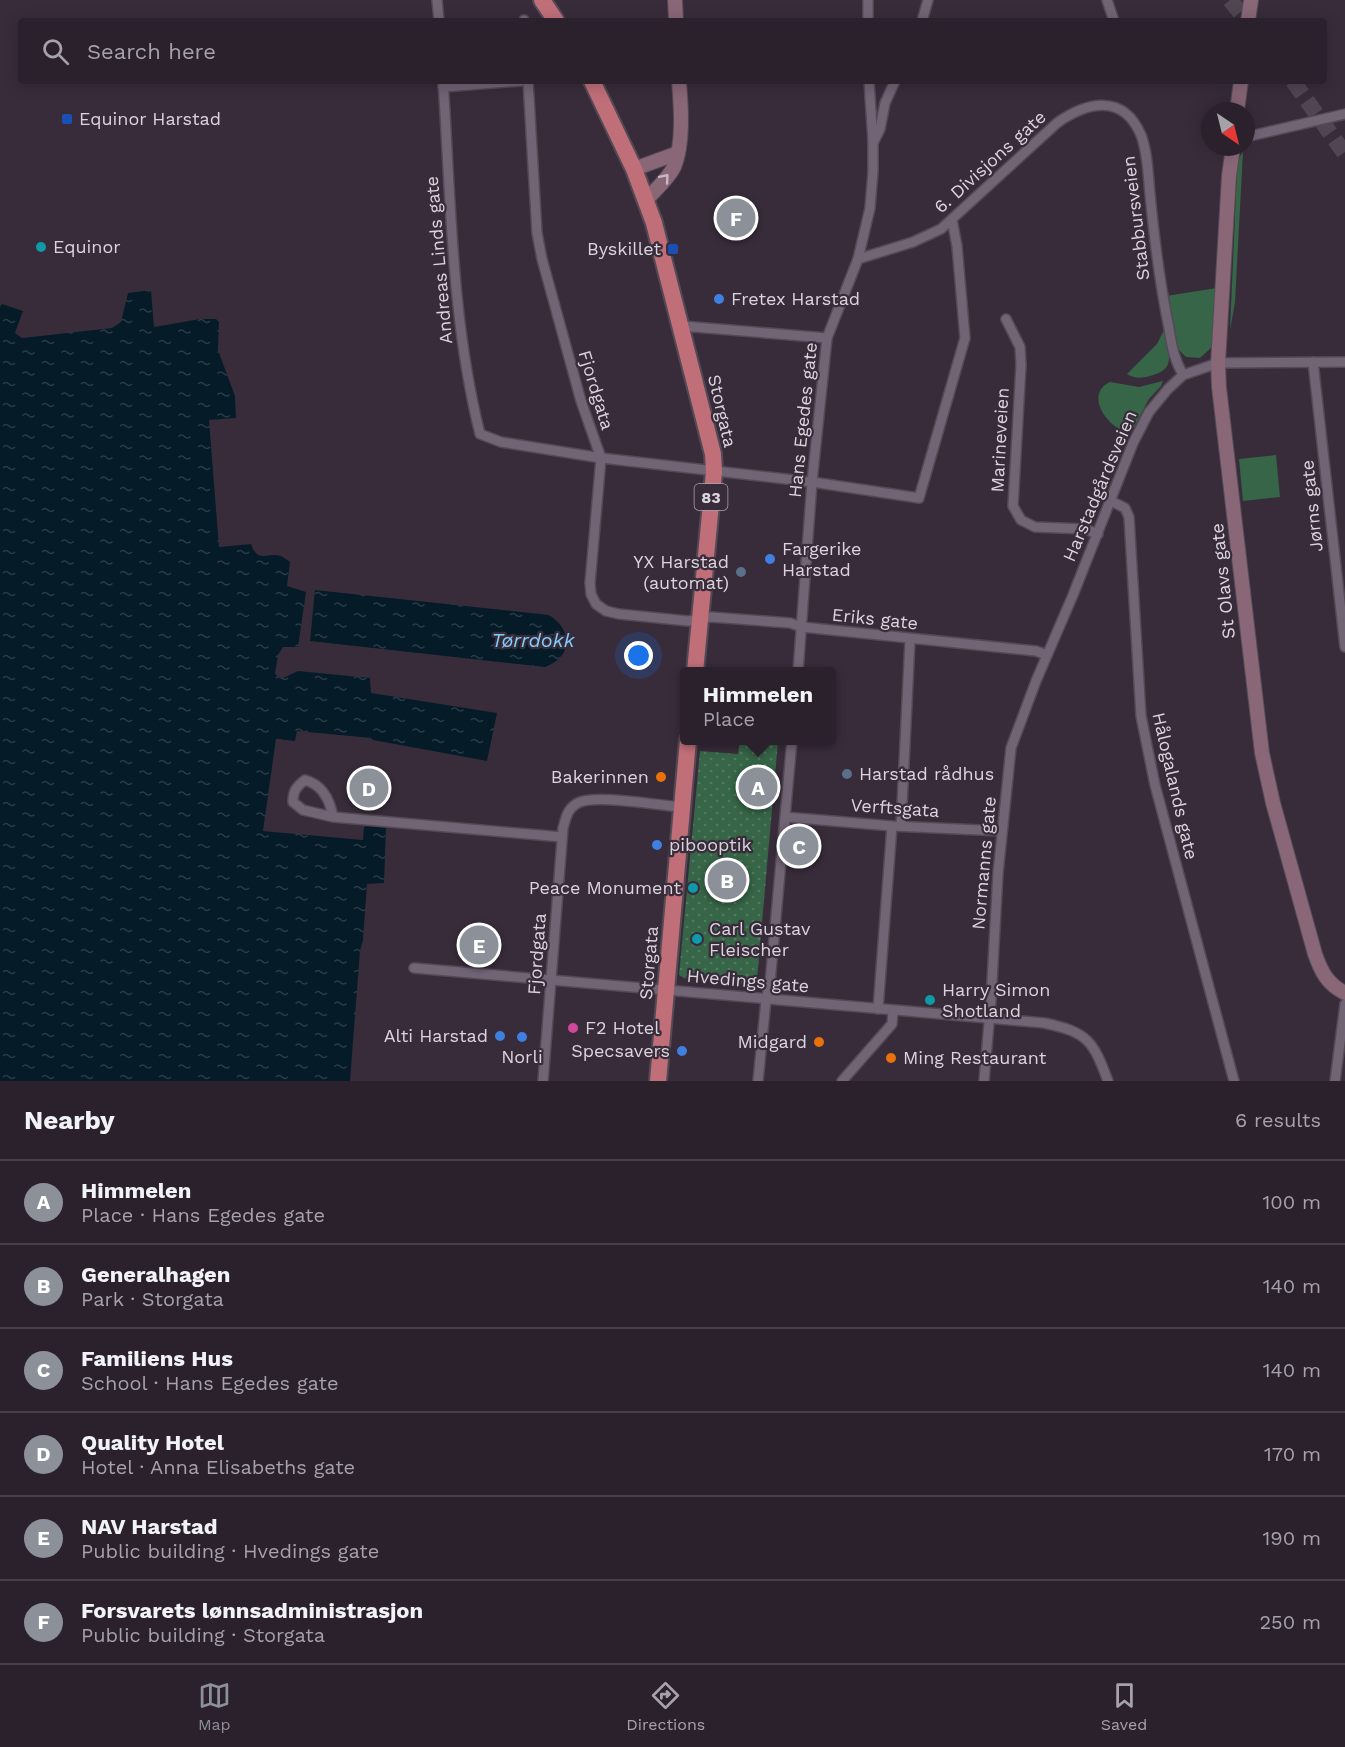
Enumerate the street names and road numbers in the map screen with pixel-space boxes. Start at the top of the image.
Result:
street label: 6. Divisjons gate [930,106,1050,217]
street label: Stabbursveien [1117,155,1154,281]
street label: Andreas Linds gate [421,175,456,345]
street label: Hans Egedes gate [784,341,821,499]
street label: Fjordgata [574,348,619,432]
street label: Storgata [704,373,741,449]
street label: Marineveien [986,387,1013,493]
street label: Harstadgårdsveien [1058,407,1141,565]
street label: Jørns gate [1296,459,1327,553]
road number: 83 [694,484,728,510]
street label: St Olavs gate [1206,522,1239,640]
street label: Eriks gate [831,604,919,633]
street label: Hålogalands gate [1148,710,1203,862]
street label: Verftsgata [850,794,940,821]
street label: Normanns gate [967,795,1000,931]
street label: Fjordgata [523,912,550,996]
street label: Storgata [635,925,662,1001]
street label: Hvedings gate [686,965,810,996]

